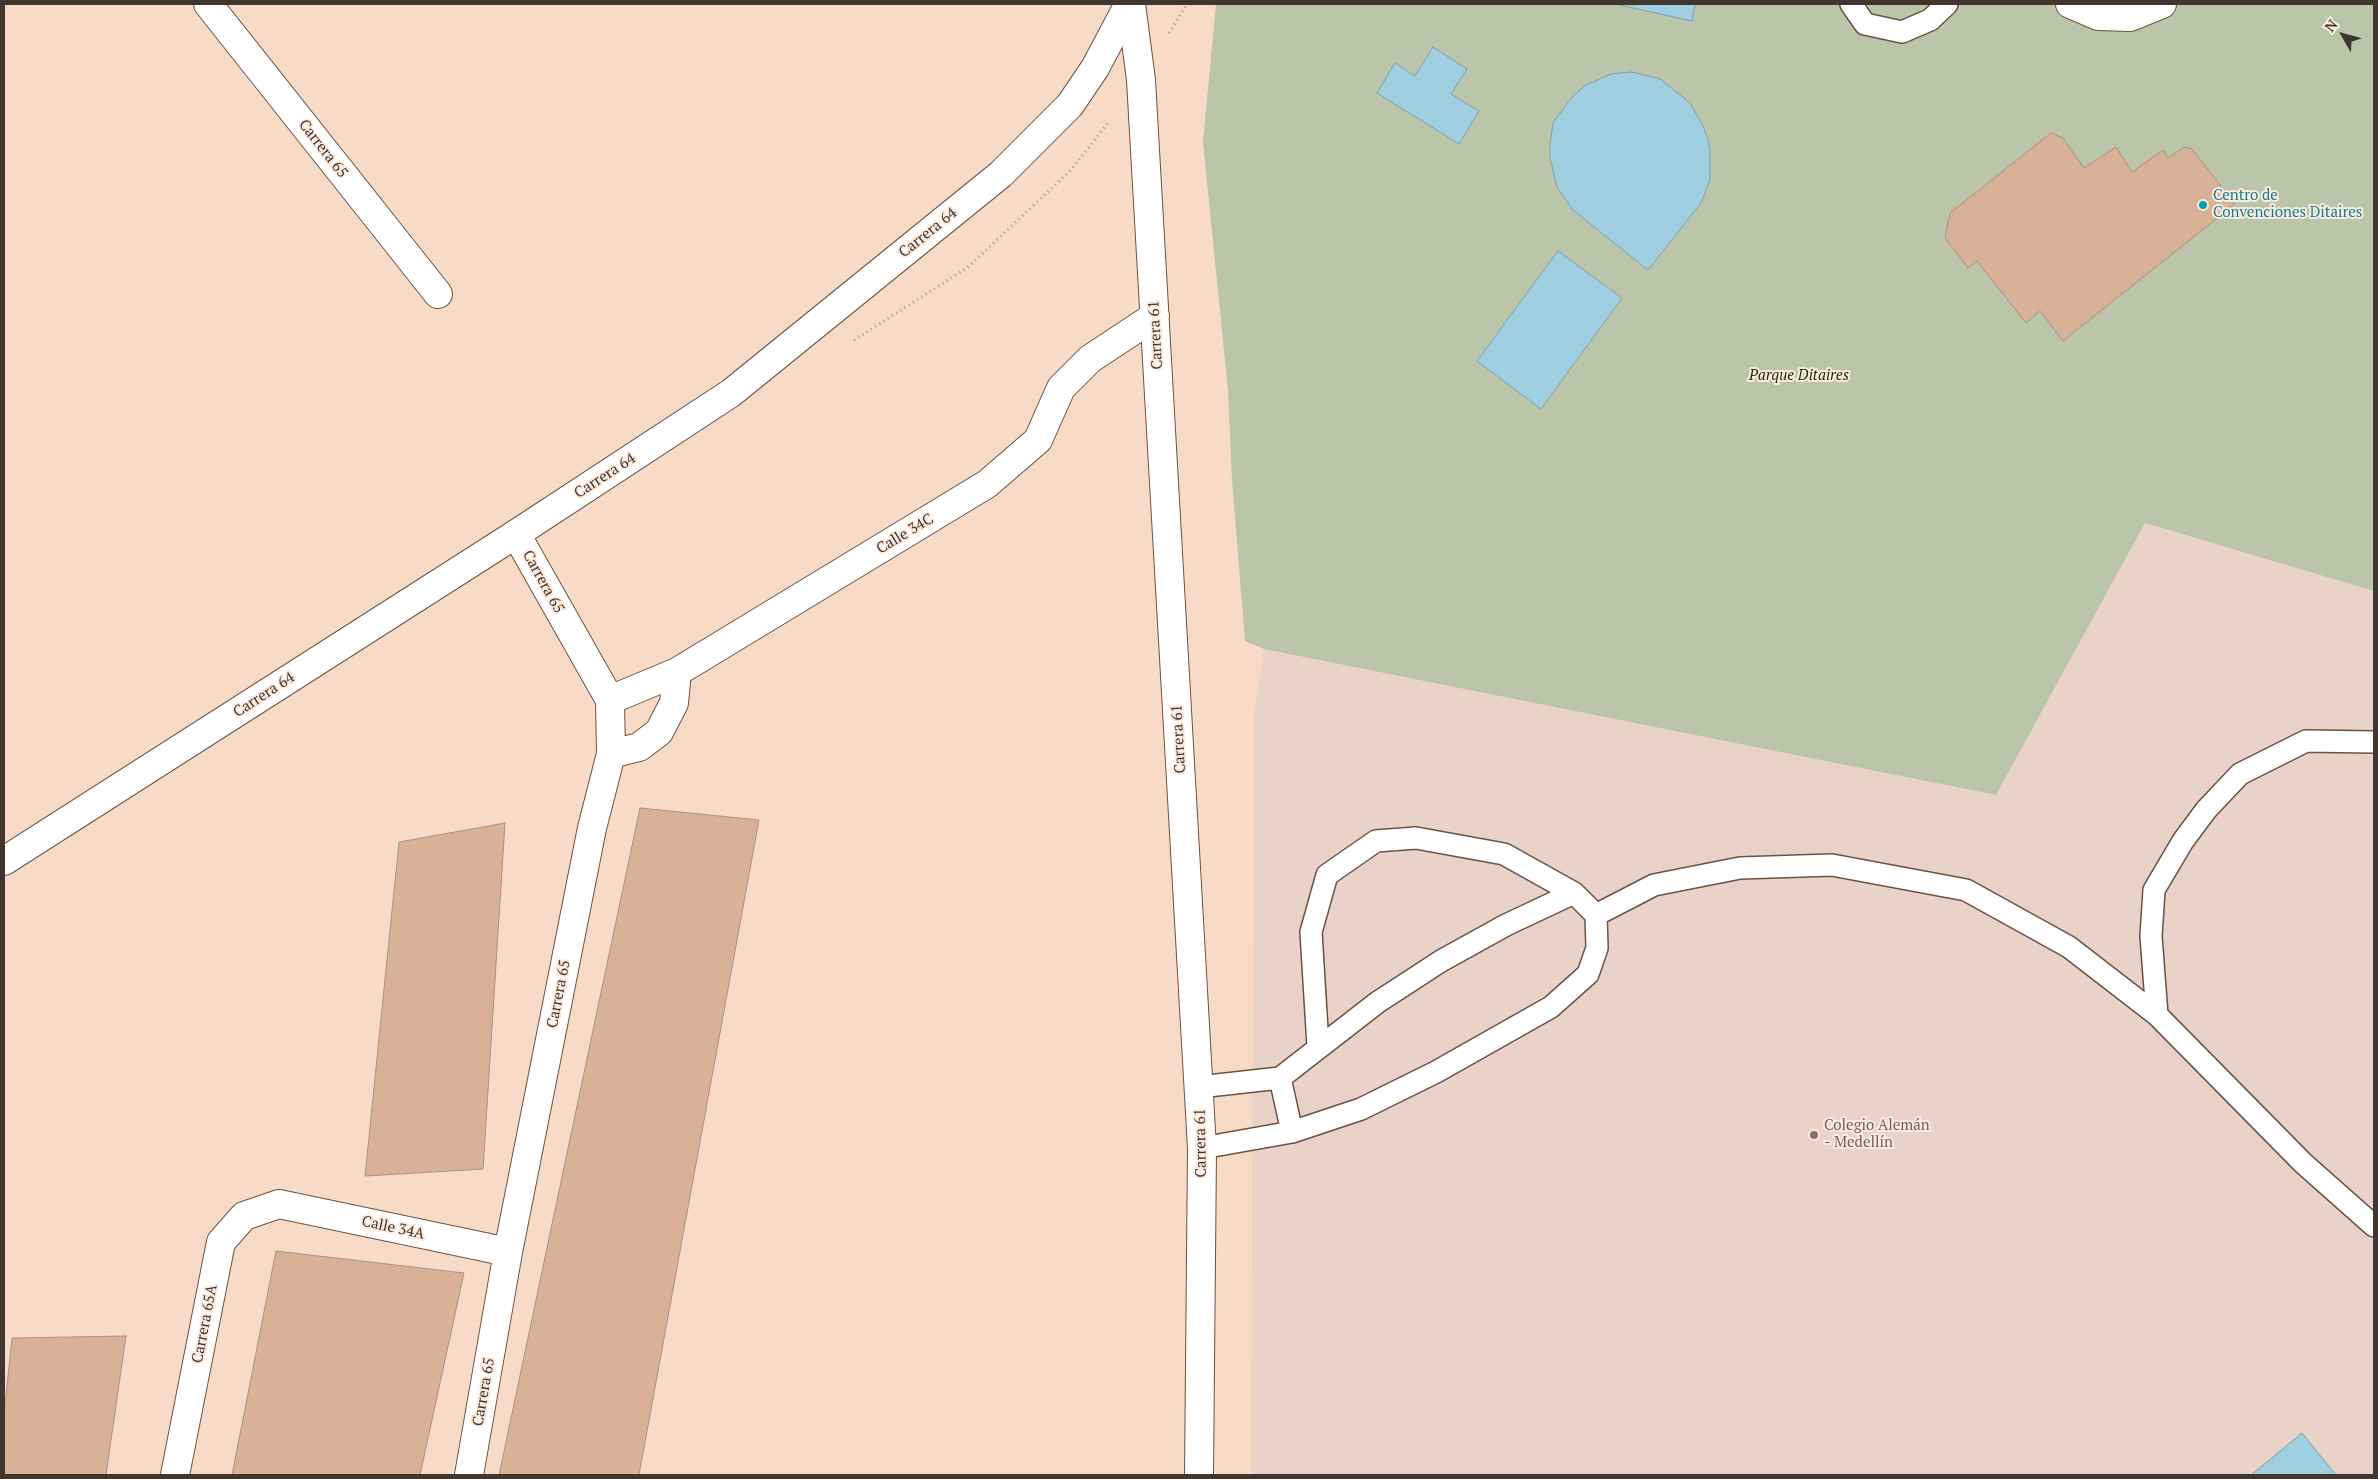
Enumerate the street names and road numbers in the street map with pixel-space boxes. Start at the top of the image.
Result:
street label: Carrera 65 [295,116,351,182]
street label: Carrera 64 [895,204,961,262]
street label: Carrera 61 [1145,300,1167,370]
street label: Carrera 64 [571,450,639,502]
street label: Calle 34C [873,510,937,558]
street label: Carrera 65 [518,547,568,617]
street label: Carrera 64 [230,669,298,721]
street label: Carrera 61 [1168,704,1190,774]
street label: Carrera 65 [544,958,574,1030]
street label: Carrera 61 [1191,1108,1211,1178]
street label: Calle 34A [360,1213,426,1243]
street label: Carrera 65A [189,1283,221,1365]
street label: Carrera 65 [469,1356,499,1428]

